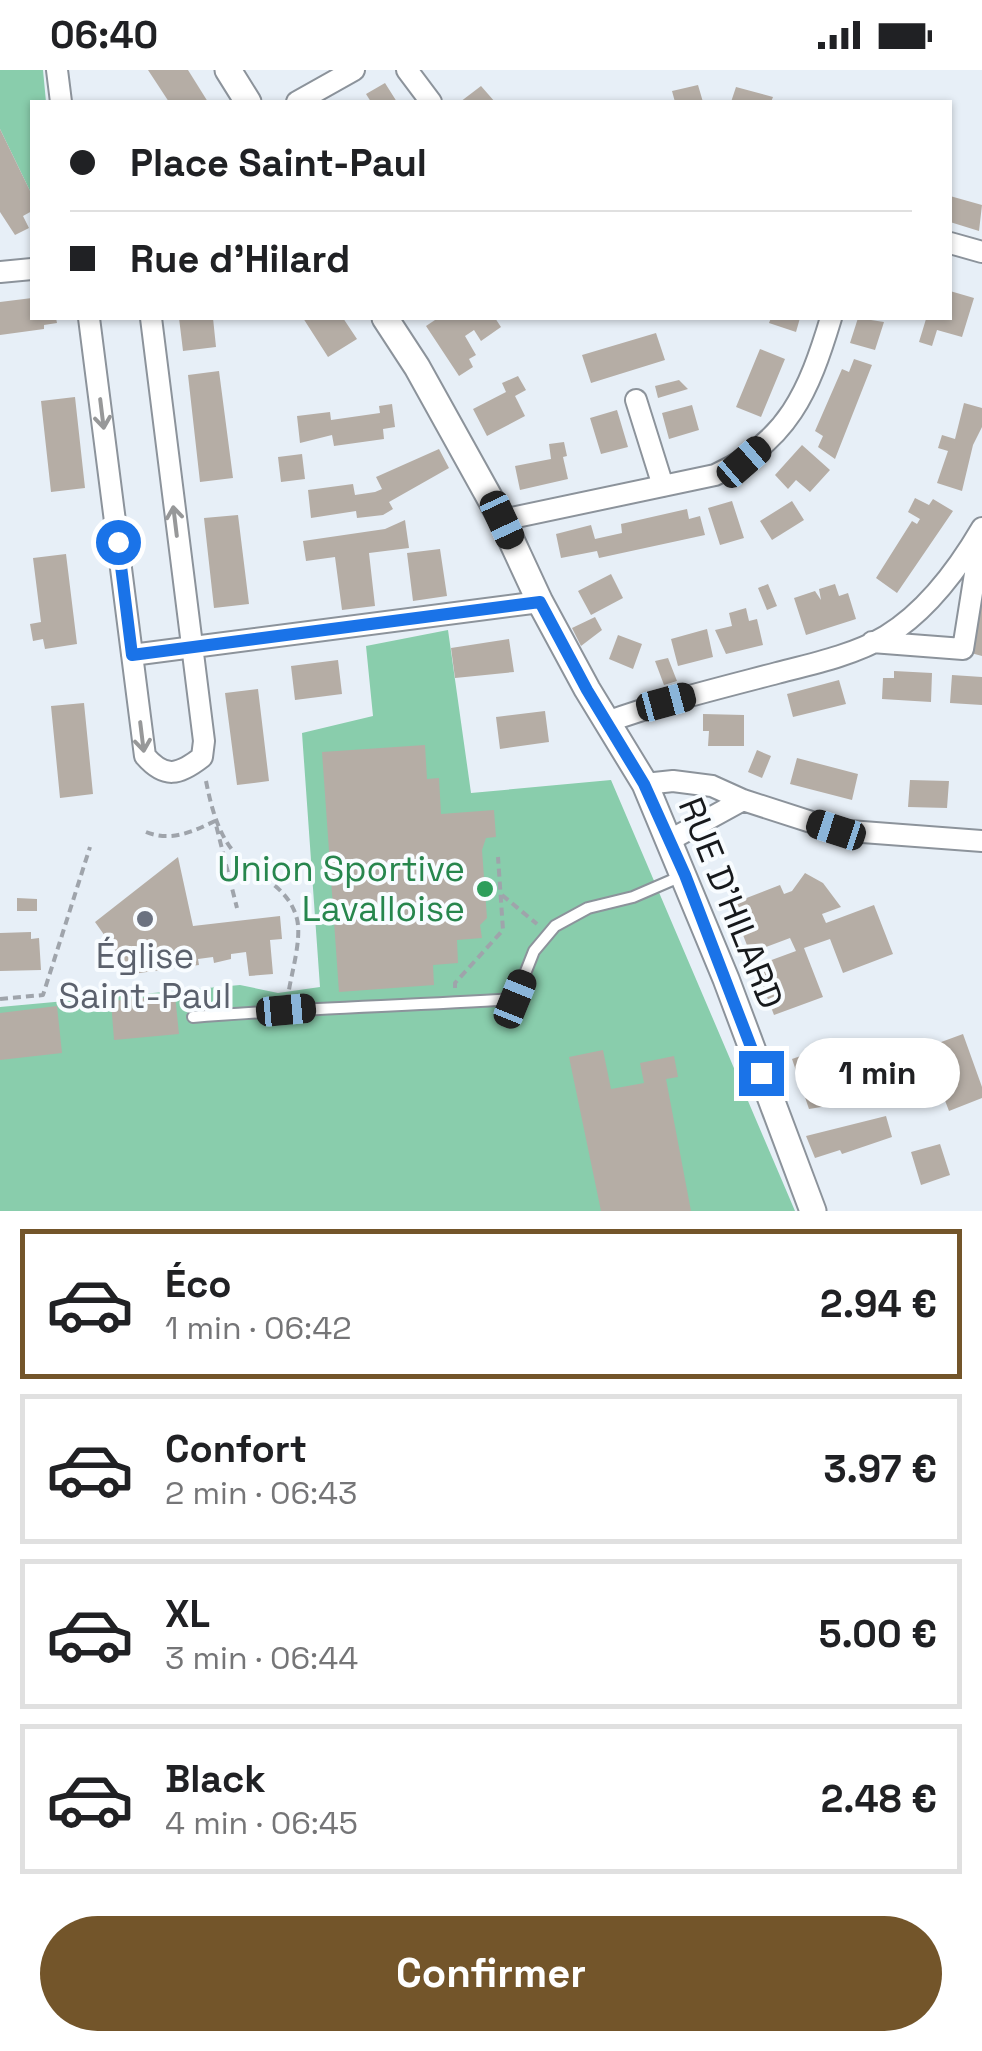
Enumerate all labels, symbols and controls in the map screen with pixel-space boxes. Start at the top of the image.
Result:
text: 06:40 [50,11,158,59]
text: Place Saint-Paul [130,139,427,187]
text: Rue d'Hilard [130,235,350,283]
one-way arrow [93,398,111,430]
car [712,431,776,493]
car [476,486,528,554]
one-way arrow [165,505,184,538]
route start [96,520,141,565]
car [633,680,699,724]
one-way arrow [133,720,152,752]
street label: RUE D'HILARD [669,791,793,1015]
car [803,806,869,854]
place label: Union Sportive Lavalloise [217,847,465,931]
marker: Union Sportive Lavalloise [474,878,496,900]
marker: Église Saint-Paul [134,908,156,930]
place label: Église Saint-Paul [59,934,231,1018]
car [490,966,540,1032]
car [255,992,317,1028]
callout: 1 min [796,1038,961,1108]
route end [739,1051,784,1096]
text: 1 min [838,1053,917,1093]
icon: car [45,1259,135,1349]
text: Éco [165,1260,232,1308]
text: 2.94 € [820,1280,937,1328]
text: 1 min · 06:42 [165,1308,352,1348]
icon: car [45,1424,135,1514]
text: Confort [165,1425,307,1473]
text: 3.97 € [823,1445,937,1493]
text: 2 min · 06:43 [165,1473,357,1513]
icon: car [45,1589,135,1679]
text: XL [165,1590,210,1638]
text: 5.00 € [819,1610,937,1658]
text: 3 min · 06:44 [165,1638,358,1678]
icon: car [45,1754,135,1844]
text: Black [165,1755,266,1803]
text: 2.48 € [821,1775,937,1823]
text: 4 min · 06:45 [165,1803,358,1843]
button: Confirmer [40,1916,942,2031]

